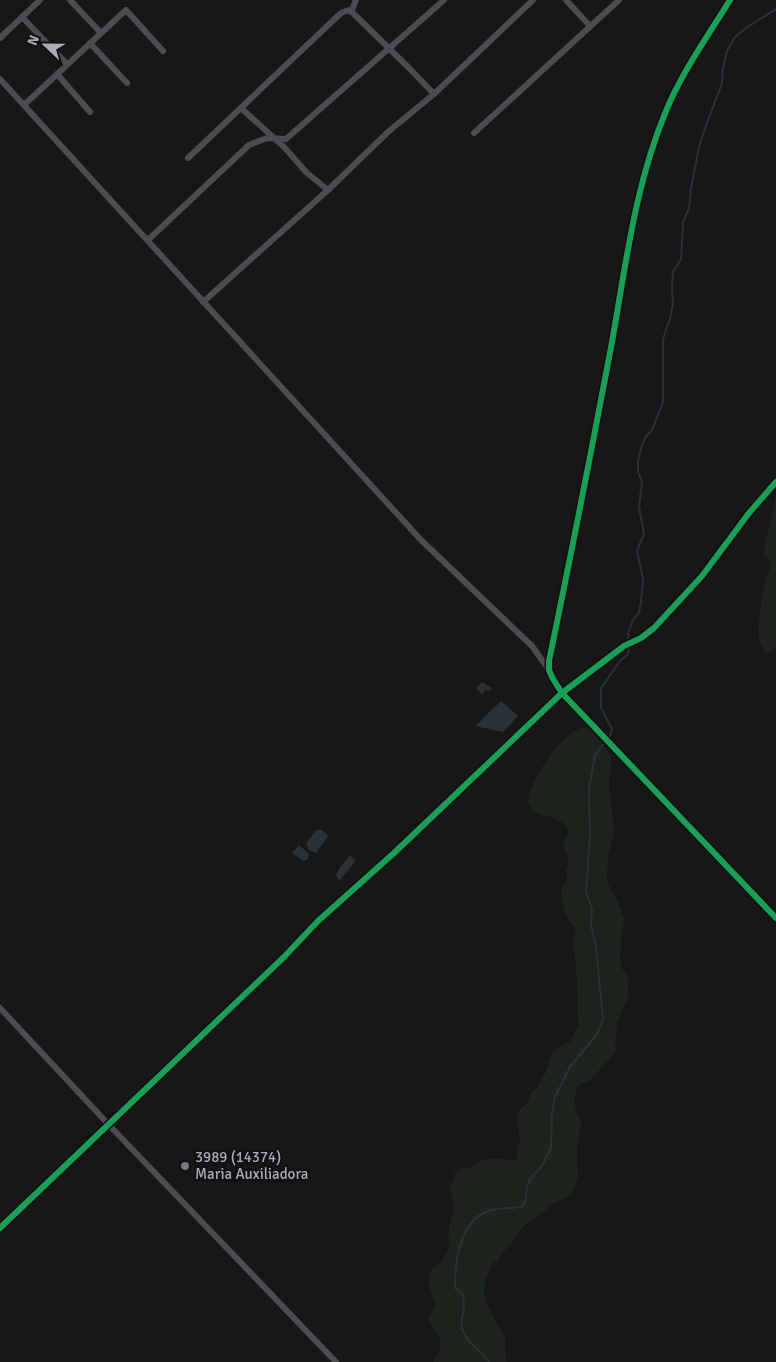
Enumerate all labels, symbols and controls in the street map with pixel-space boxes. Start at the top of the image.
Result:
north arrow [20,20,70,70]
text: N [24,33,43,48]
place label: 3989 (14374) Maria Auxiliadora [195,1148,308,1183]
marker: 3989 (14374) Maria Auxiliadora [179,1160,191,1172]

